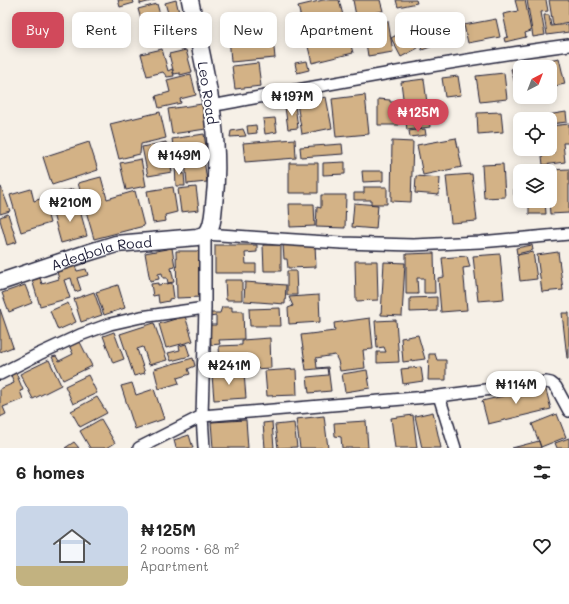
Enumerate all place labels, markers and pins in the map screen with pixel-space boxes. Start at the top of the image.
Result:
pin: ₦197M [264,83,320,117]
pin: ₦125M [390,99,446,133]
pin: ₦149M [151,142,207,176]
pin: ₦210M [42,189,98,223]
pin: ₦241M [201,352,257,386]
pin: ₦114M [488,371,544,405]

